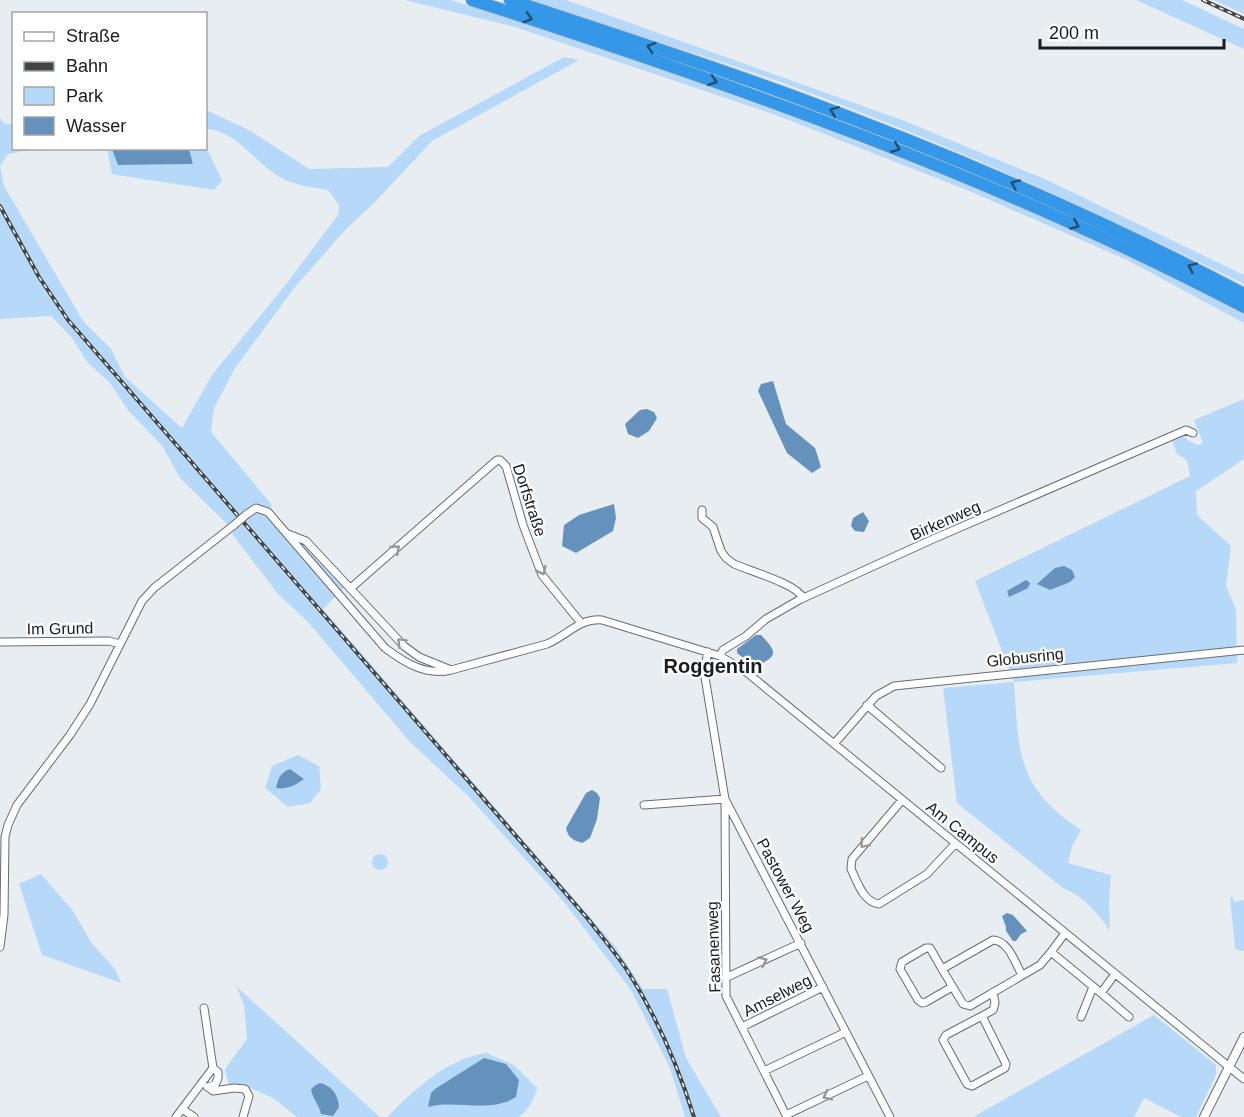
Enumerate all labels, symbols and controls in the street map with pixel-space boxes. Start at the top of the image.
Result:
one-way arrow [522,11,533,23]
legend [12,12,207,150]
scale bar [1040,12,1224,50]
text: 200 m [1049,23,1099,43]
text: Straße [66,26,120,46]
one-way arrow [646,41,657,54]
text: Bahn [66,56,108,76]
one-way arrow [707,73,717,86]
text: Park [66,86,104,106]
one-way arrow [830,106,840,119]
text: Wasser [66,116,126,136]
one-way arrow [889,141,900,153]
one-way arrow [1011,180,1022,192]
one-way arrow [1068,217,1079,229]
one-way arrow [1187,263,1198,274]
street label: Dorfstraße [510,462,549,539]
street label: Birkenweg [908,497,983,543]
one-way arrow [389,545,400,556]
one-way arrow [534,565,546,576]
street label: Im Grund [27,619,93,638]
one-way arrow [398,638,409,649]
street label: Globusring [986,645,1064,670]
district label: Roggentin [664,655,762,677]
street label: Am Campus [923,798,1002,867]
street label: Pastower Weg [754,835,817,935]
one-way arrow [860,838,871,848]
street label: Fasanenweg [703,901,724,993]
one-way arrow [757,956,768,968]
street label: Amselweg [740,971,814,1020]
one-way arrow [822,1088,833,1100]

